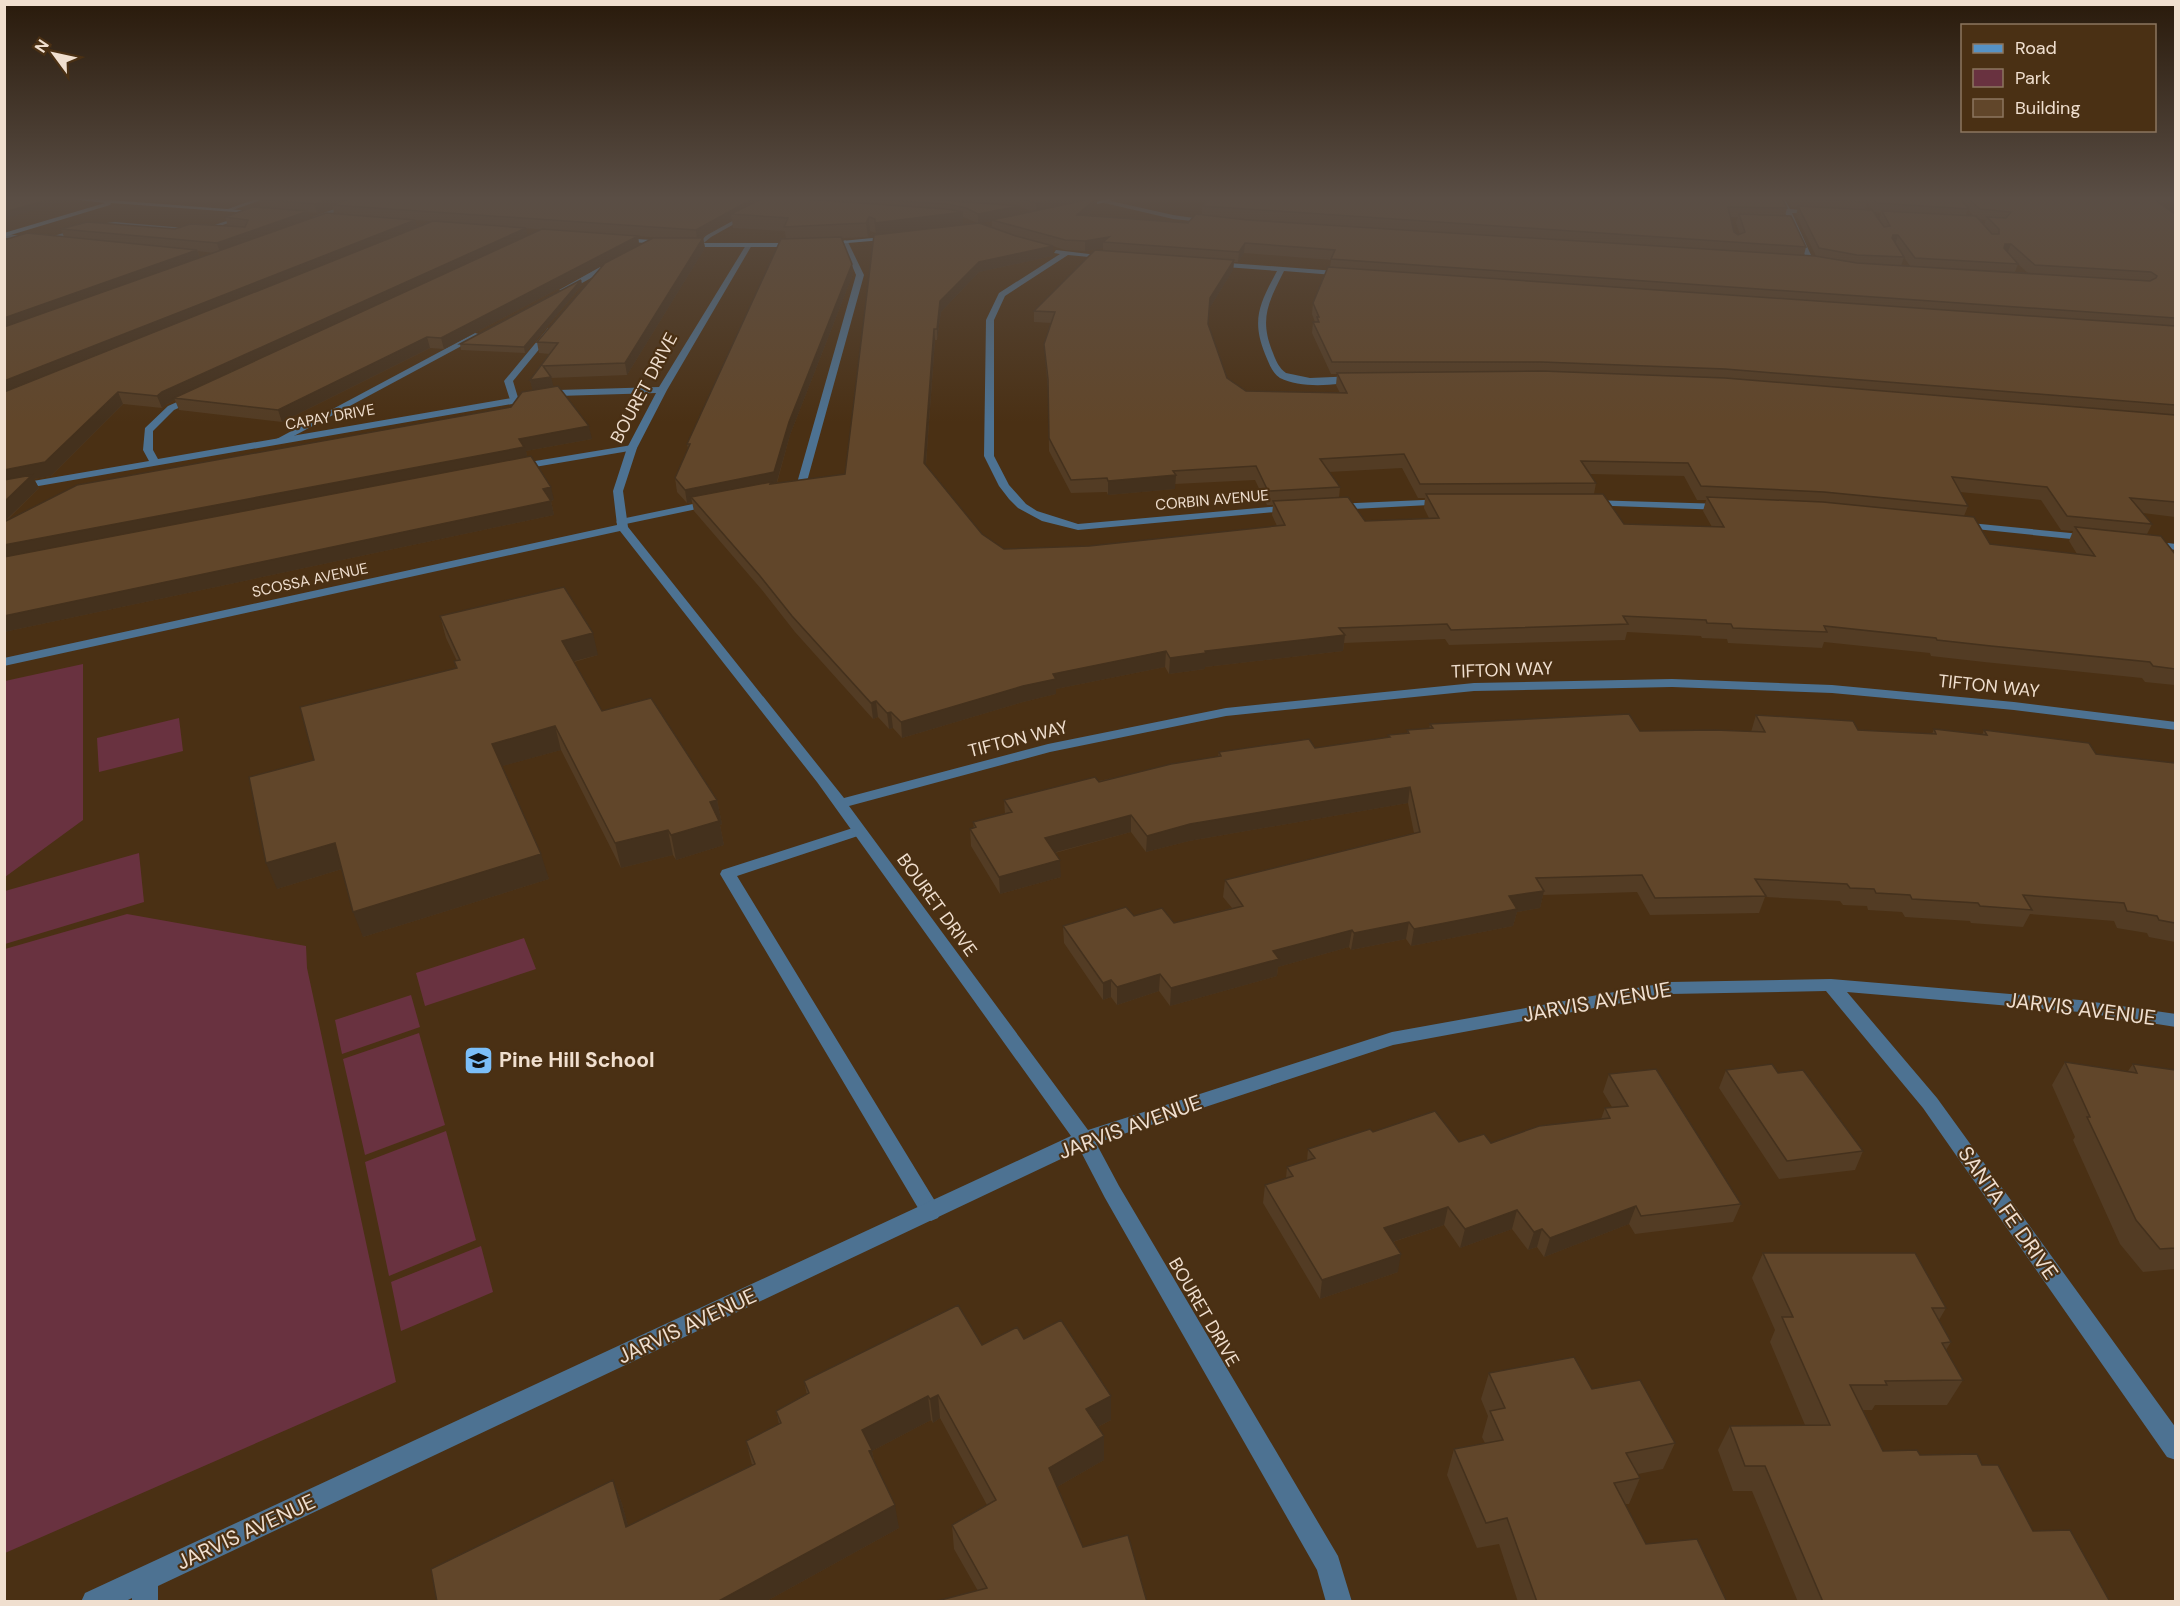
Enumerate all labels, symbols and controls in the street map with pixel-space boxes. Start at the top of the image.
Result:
north arrow [24,24,84,84]
legend [1961,24,2156,132]
text: N [30,35,54,57]
text: Road [2015,36,2057,60]
text: Park [2015,66,2051,90]
text: Building [2015,96,2080,120]
street label: BOURET DRIVE [605,329,683,447]
street label: CAPAY DRIVE [284,399,376,435]
street label: CORBIN AVENUE [1154,485,1270,515]
street label: SCOSSA AVENUE [250,558,370,602]
street label: TIFTON WAY [1451,656,1554,684]
street label: TIFTON WAY [1937,669,2041,703]
street label: TIFTON WAY [966,715,1071,763]
street label: BOURET DRIVE [891,849,983,961]
street label: JARVIS AVENUE [1521,975,1673,1029]
street label: JARVIS AVENUE [2005,986,2157,1032]
school or university icon: Pine Hill School [462,1044,494,1076]
place label: Pine Hill School [499,1046,655,1074]
street label: JARVIS AVENUE [1055,1088,1205,1166]
street label: SANTA FE DRIVE [1952,1141,2064,1285]
street label: BOURET DRIVE [1163,1253,1245,1371]
street label: JARVIS AVENUE [613,1282,761,1370]
street label: JARVIS AVENUE [172,1488,320,1576]

